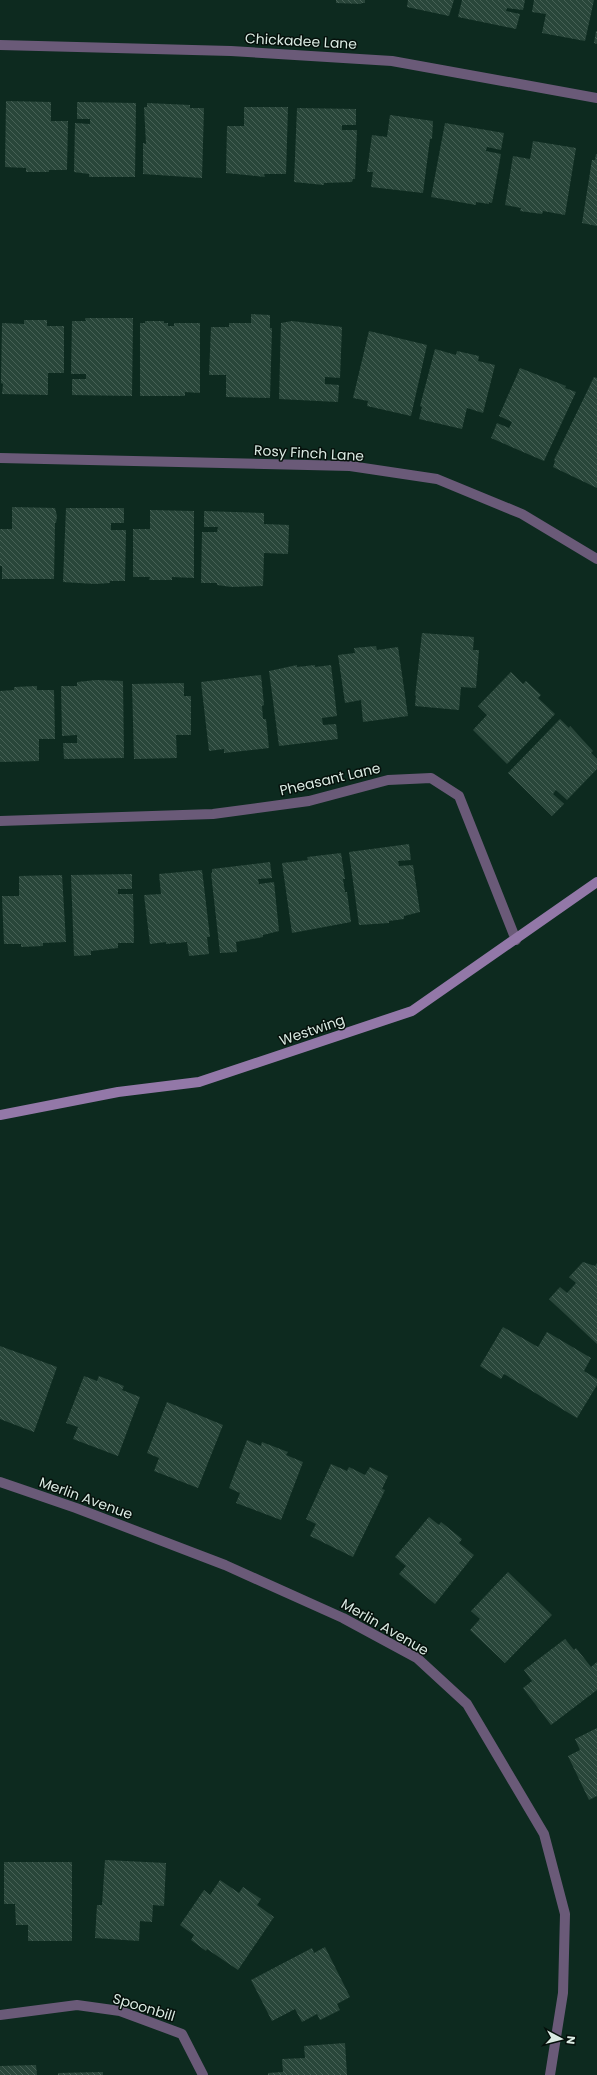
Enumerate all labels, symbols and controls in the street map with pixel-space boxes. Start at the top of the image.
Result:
street label: Chickadee Lane [244,28,358,54]
street label: Rosy Finch Lane [253,440,365,466]
street label: Pheasant Lane [278,758,383,800]
street label: Westwing [277,1009,347,1051]
street label: Merlin Avenue [36,1472,136,1524]
street label: Merlin Avenue [338,1594,433,1660]
street label: Spoonbill [110,1988,178,2026]
north arrow [541,2019,581,2059]
text: N [562,2035,579,2045]

